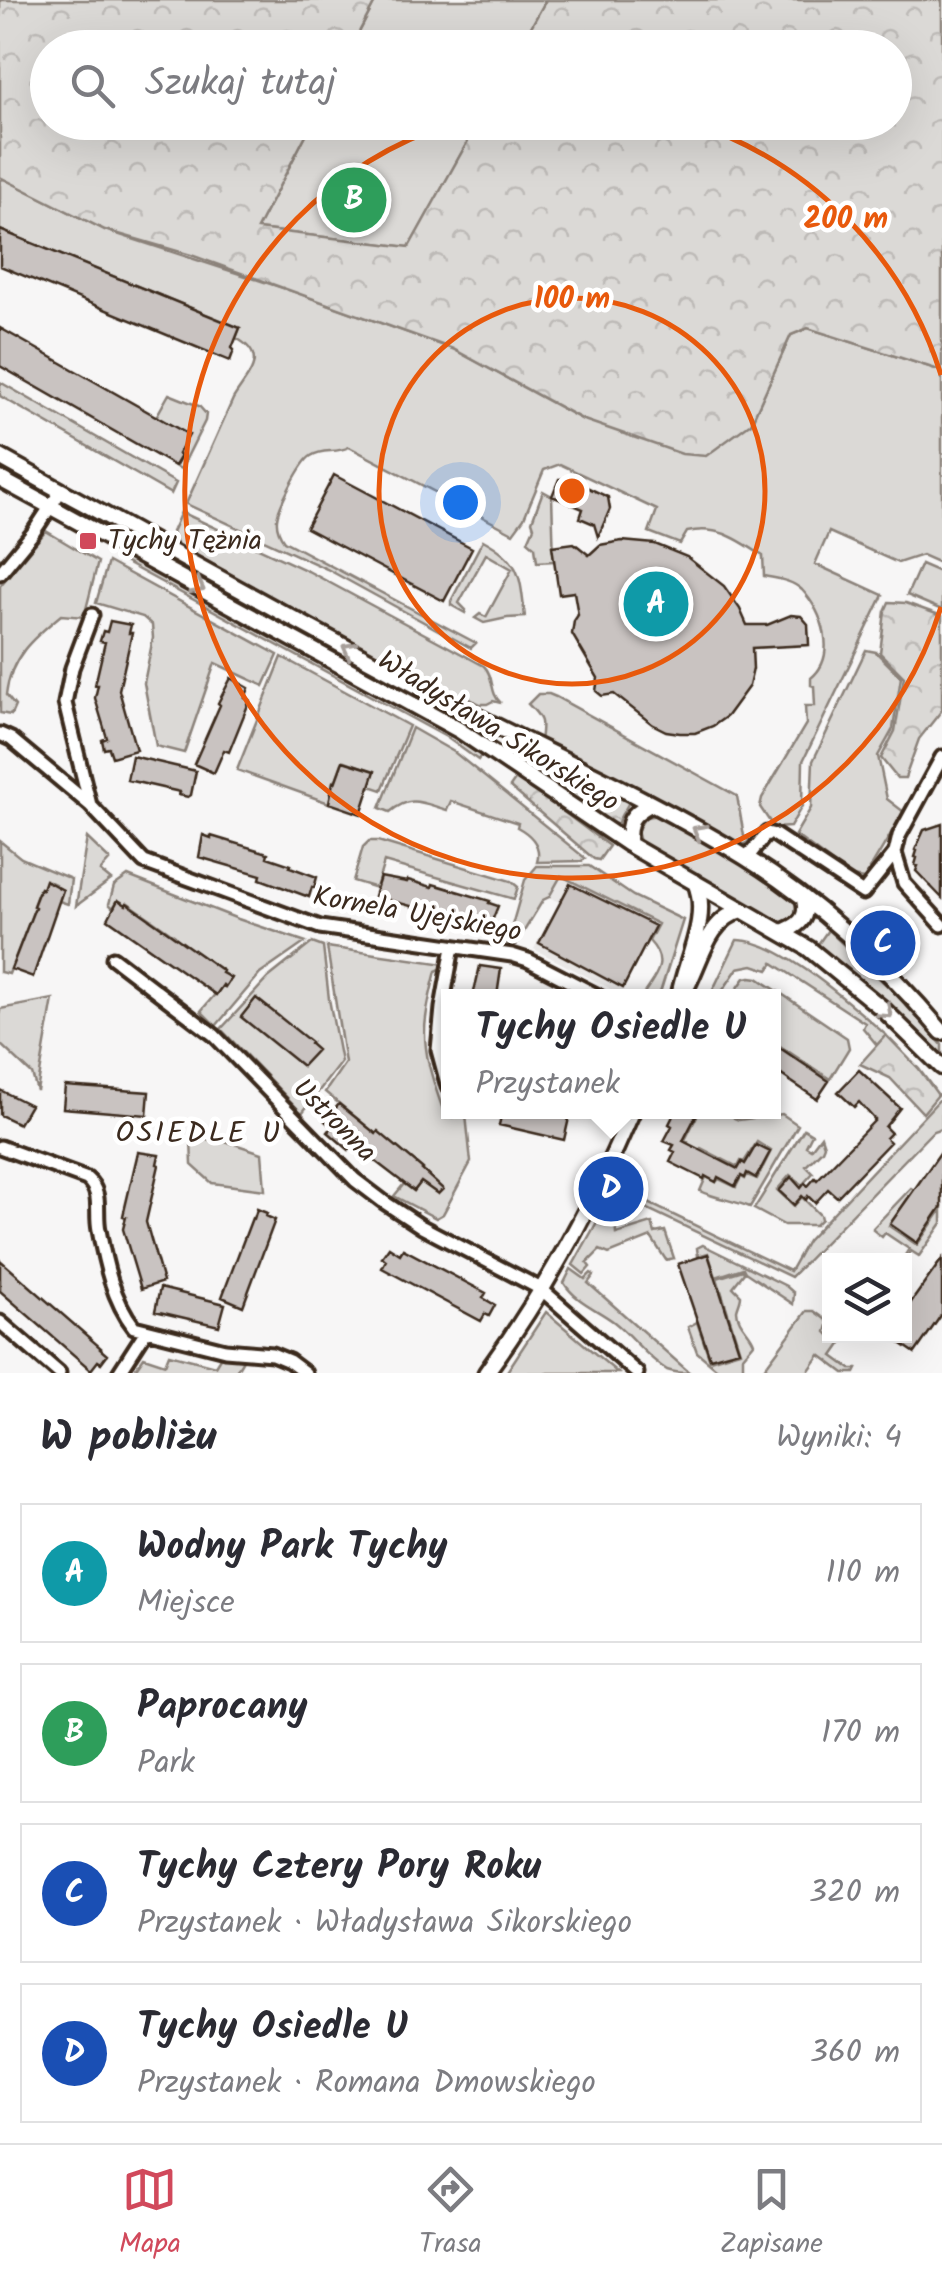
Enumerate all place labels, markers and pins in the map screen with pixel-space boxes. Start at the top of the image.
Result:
pin: B [322,162,386,238]
centre of rings [554,473,590,509]
place label: Tychy Tężnia [108,519,262,564]
marker: Tychy Tężnia [77,530,99,552]
pin: A [624,566,688,642]
pin: C [850,906,916,980]
pin: D [578,1152,644,1226]

